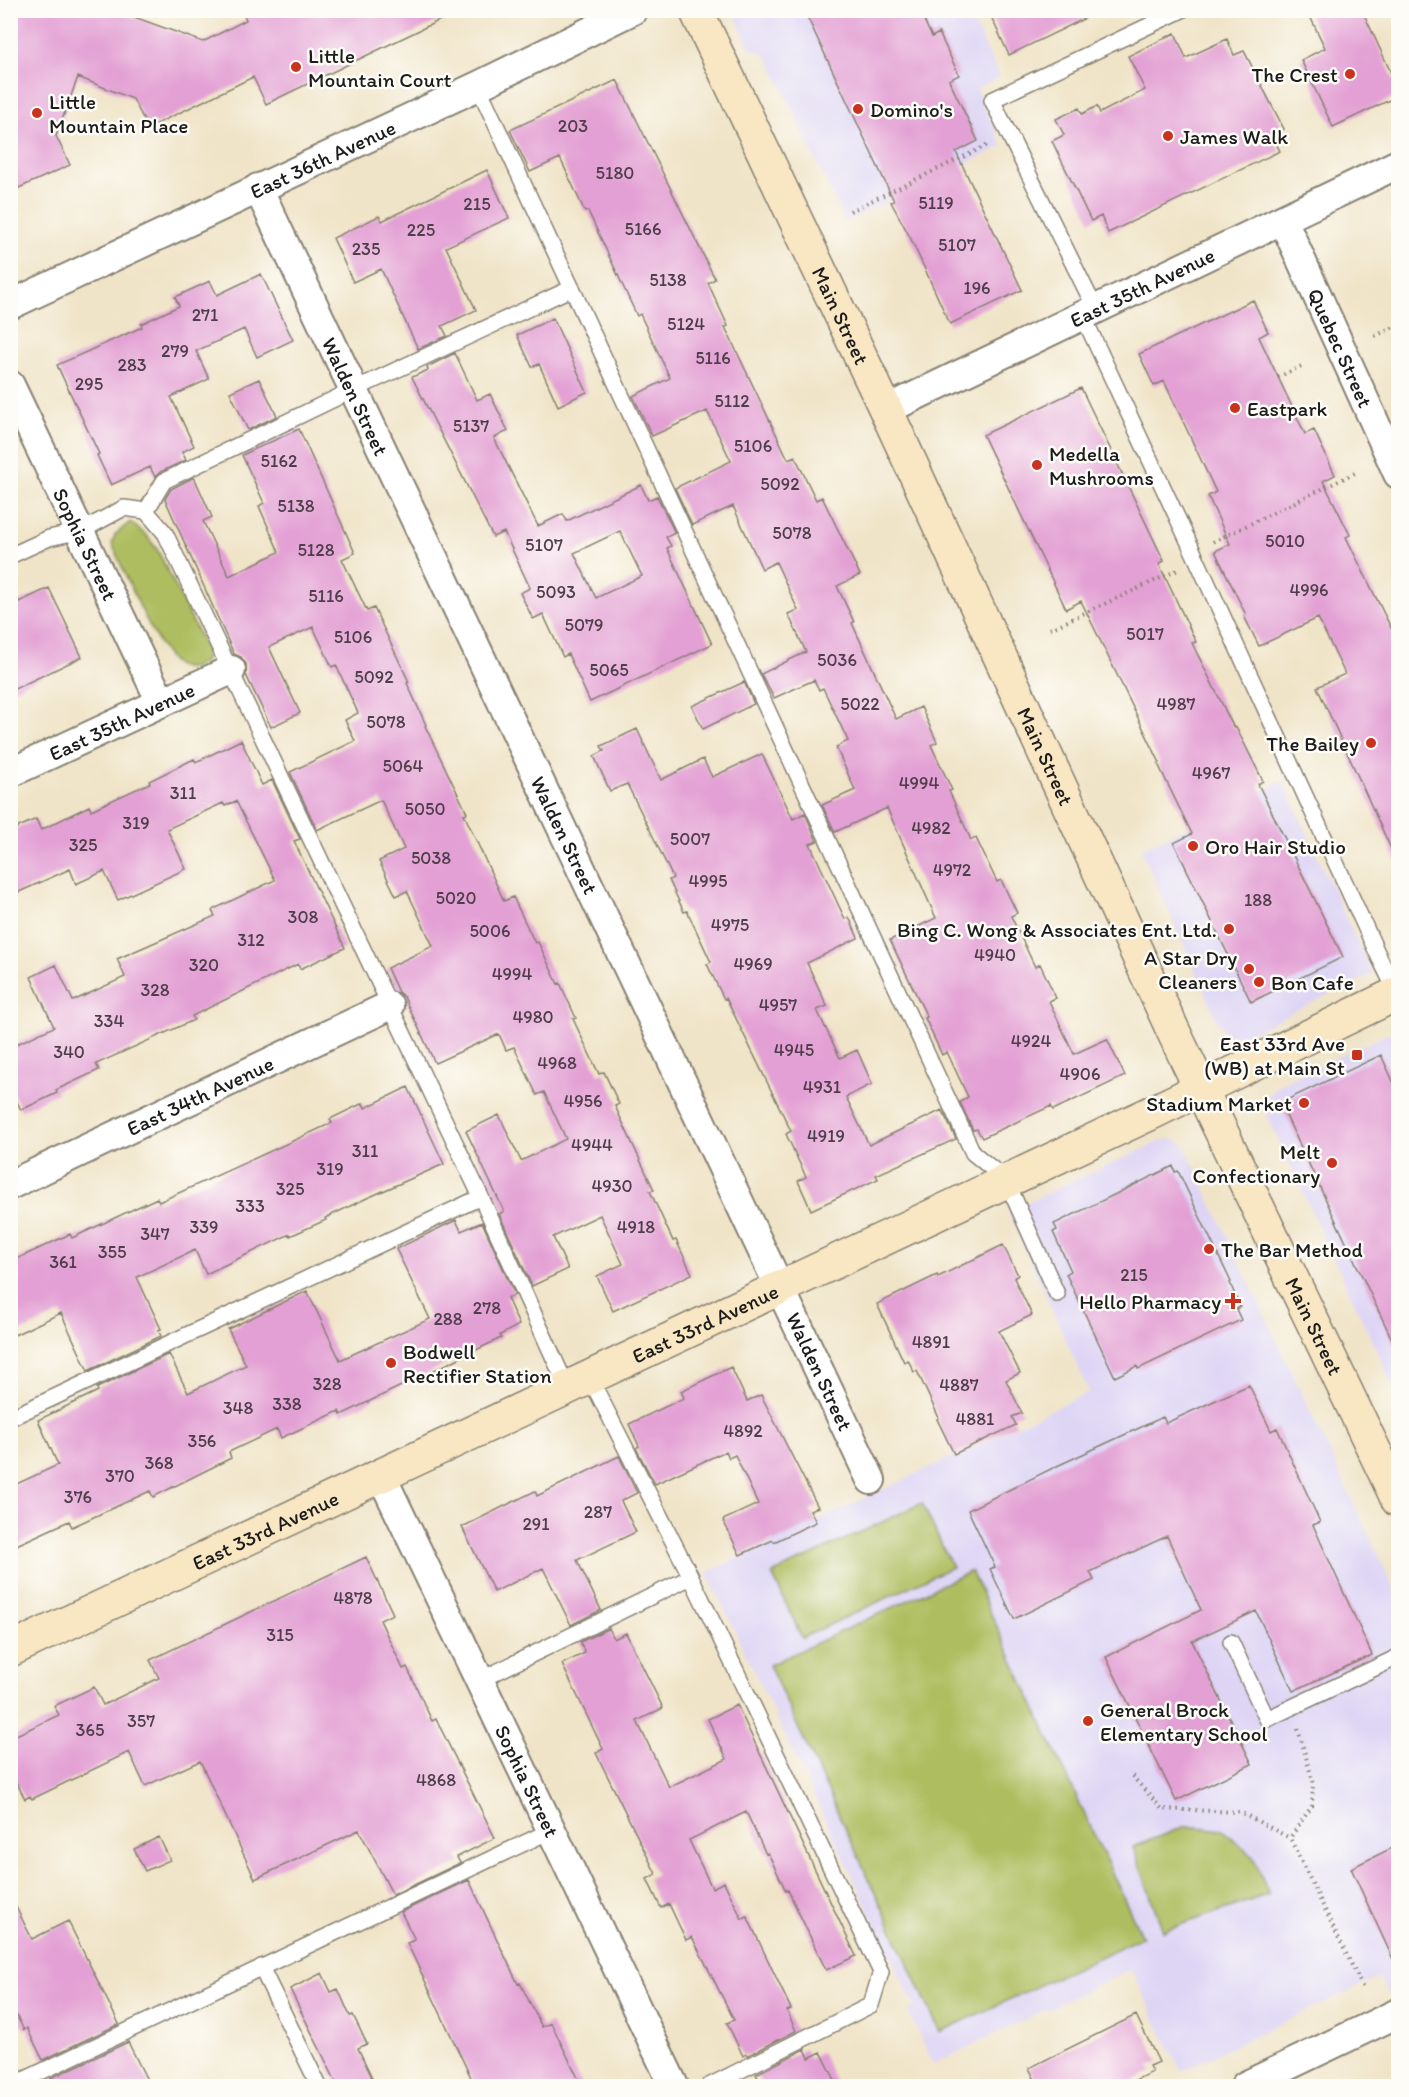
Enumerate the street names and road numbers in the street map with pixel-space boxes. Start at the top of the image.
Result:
street label: East 36th Avenue [246,114,399,204]
street label: East 35th Avenue [1066,242,1218,332]
street label: Main Street [807,262,875,368]
street label: Quebec Street [1303,284,1379,411]
street label: Walden Street [317,333,394,459]
street label: Sophia Street [48,484,123,604]
street label: East 35th Avenue [45,676,198,766]
street label: Main Street [1013,703,1080,809]
street label: Walden Street [526,772,604,898]
street label: East 34th Avenue [123,1050,277,1141]
street label: Main Street [1280,1273,1349,1379]
street label: East 33rd Avenue [628,1278,782,1368]
street label: Walden Street [782,1308,859,1434]
street label: East 33rd Avenue [188,1485,342,1575]
street label: Sophia Street [490,1721,565,1841]

